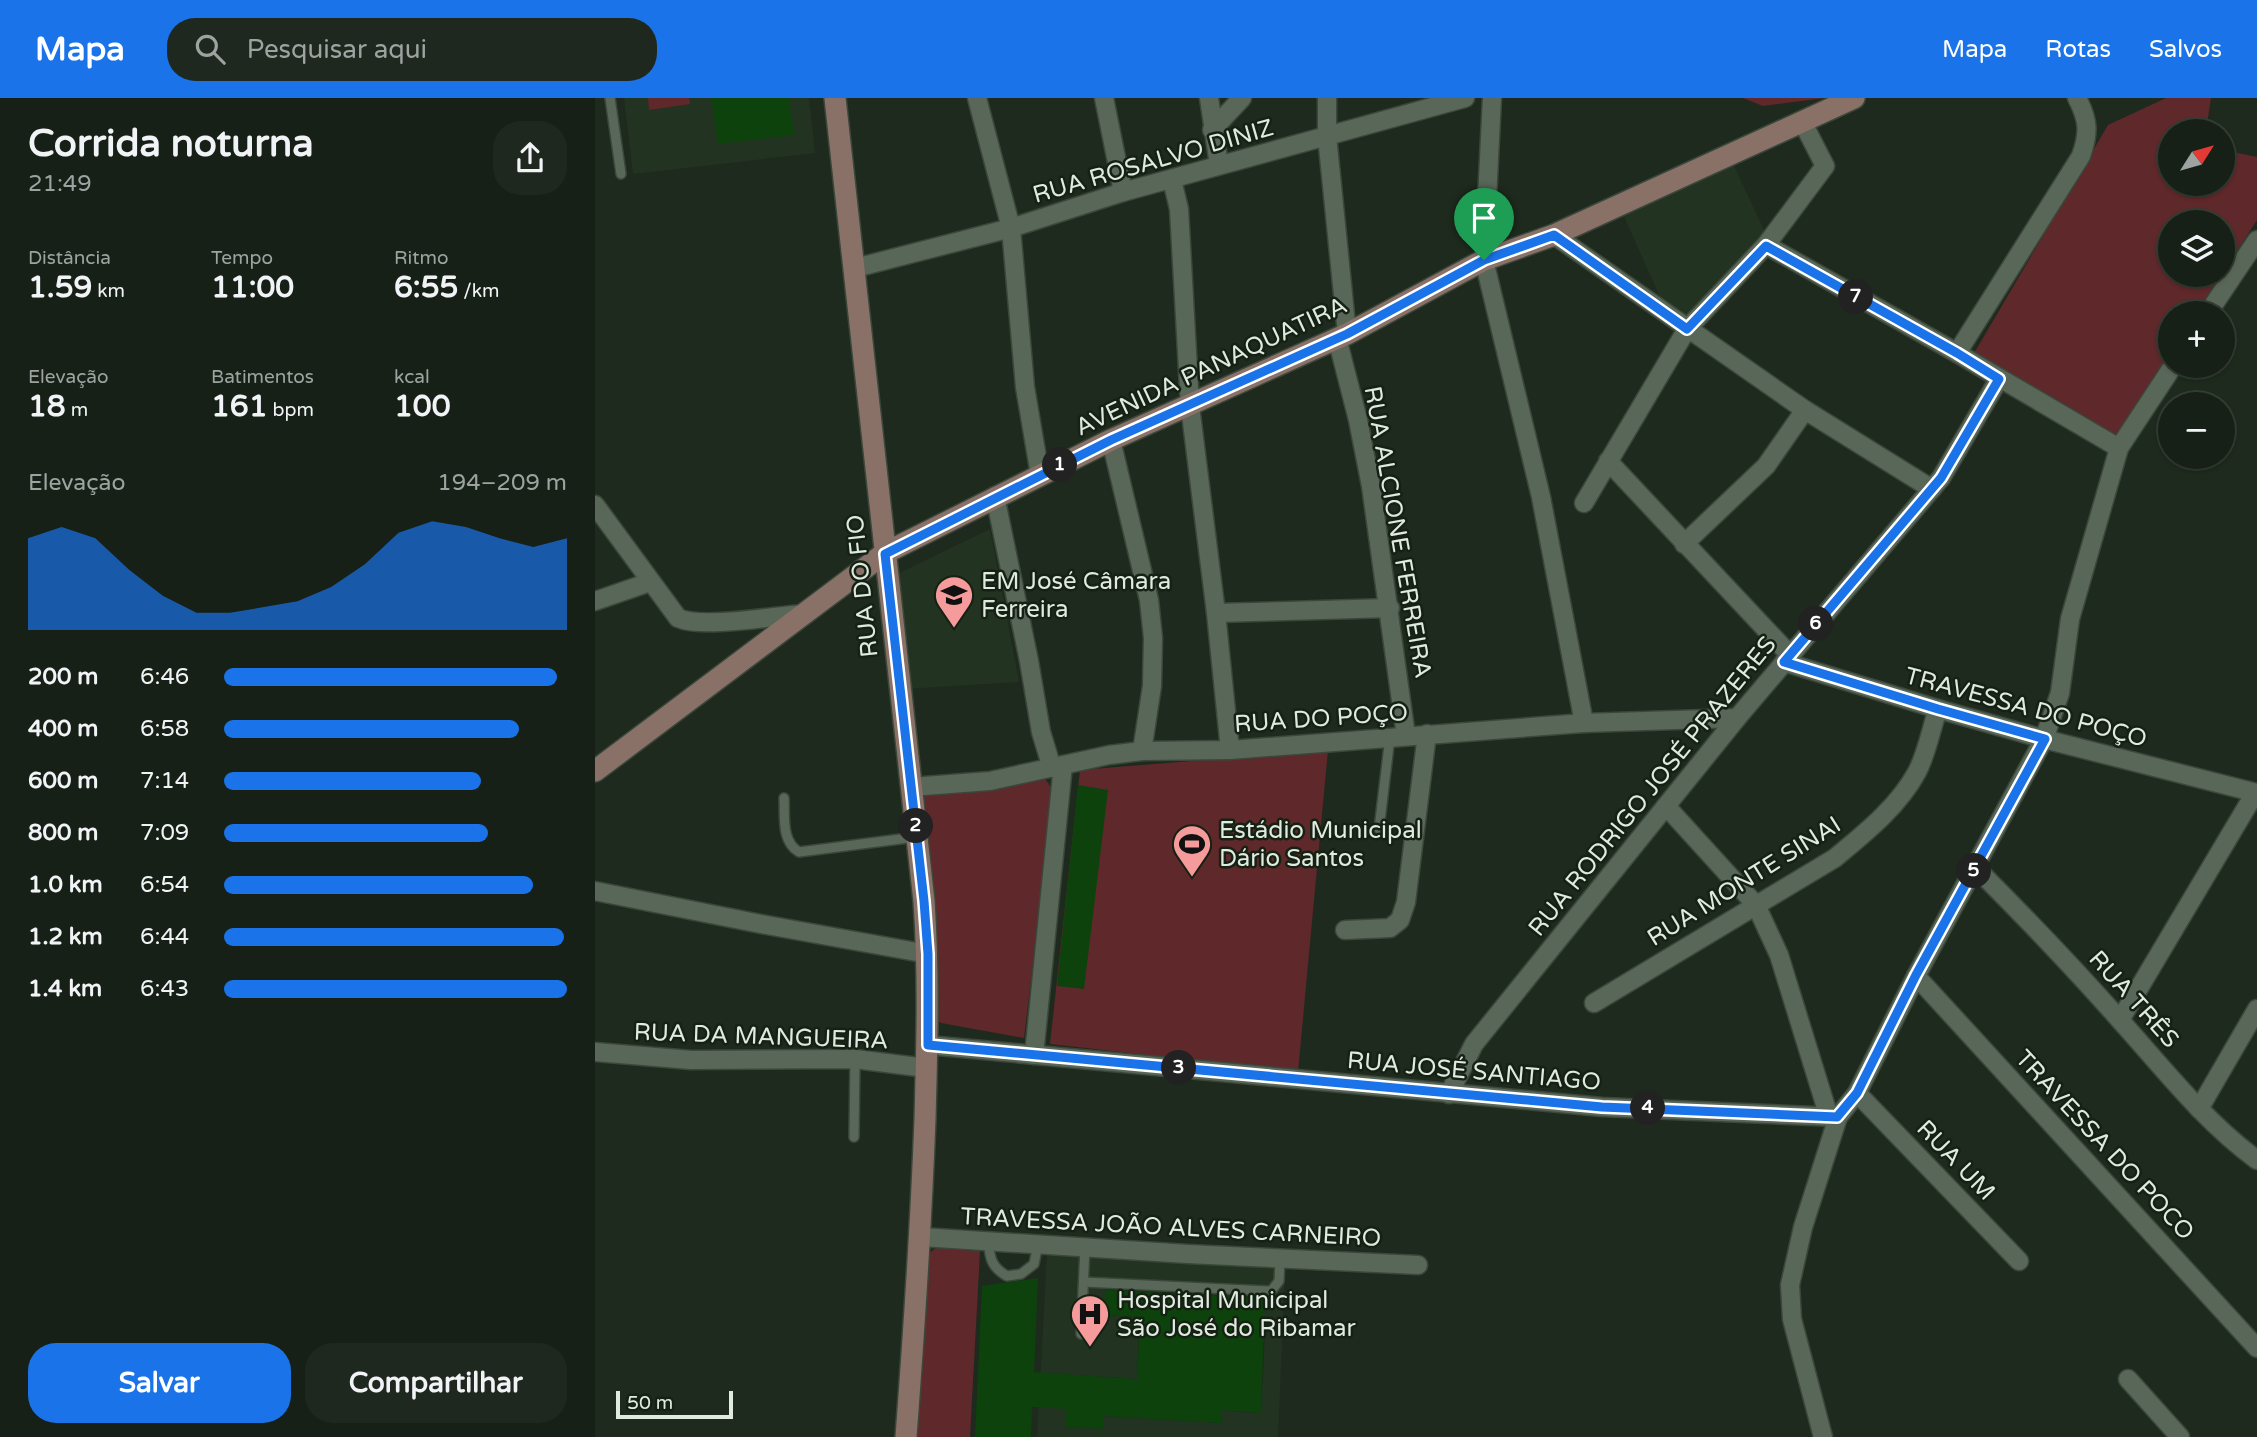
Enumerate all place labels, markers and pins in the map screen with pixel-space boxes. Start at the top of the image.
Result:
pin [1454,188,1514,260]
pin: 7 [1839,280,1873,314]
pin: 1 [1043,448,1077,482]
place label: EM José Câmara Ferreira [981,567,1171,624]
school or university icon: EM José Câmara Ferreira [933,574,975,629]
pin: 6 [1799,606,1833,642]
pin: 2 [899,808,933,844]
place label: Estádio Municipal Dário Santos [1219,816,1422,873]
sports icon: Estádio Municipal Dário Santos [1171,823,1213,878]
pin: 5 [1957,854,1991,888]
pin: 3 [1161,1051,1197,1086]
pin: 4 [1631,1090,1665,1126]
place label: Hospital Municipal São José do Ribamar [1117,1286,1356,1343]
hospital icon: Hospital Municipal São José do Ribamar [1069,1293,1111,1348]

